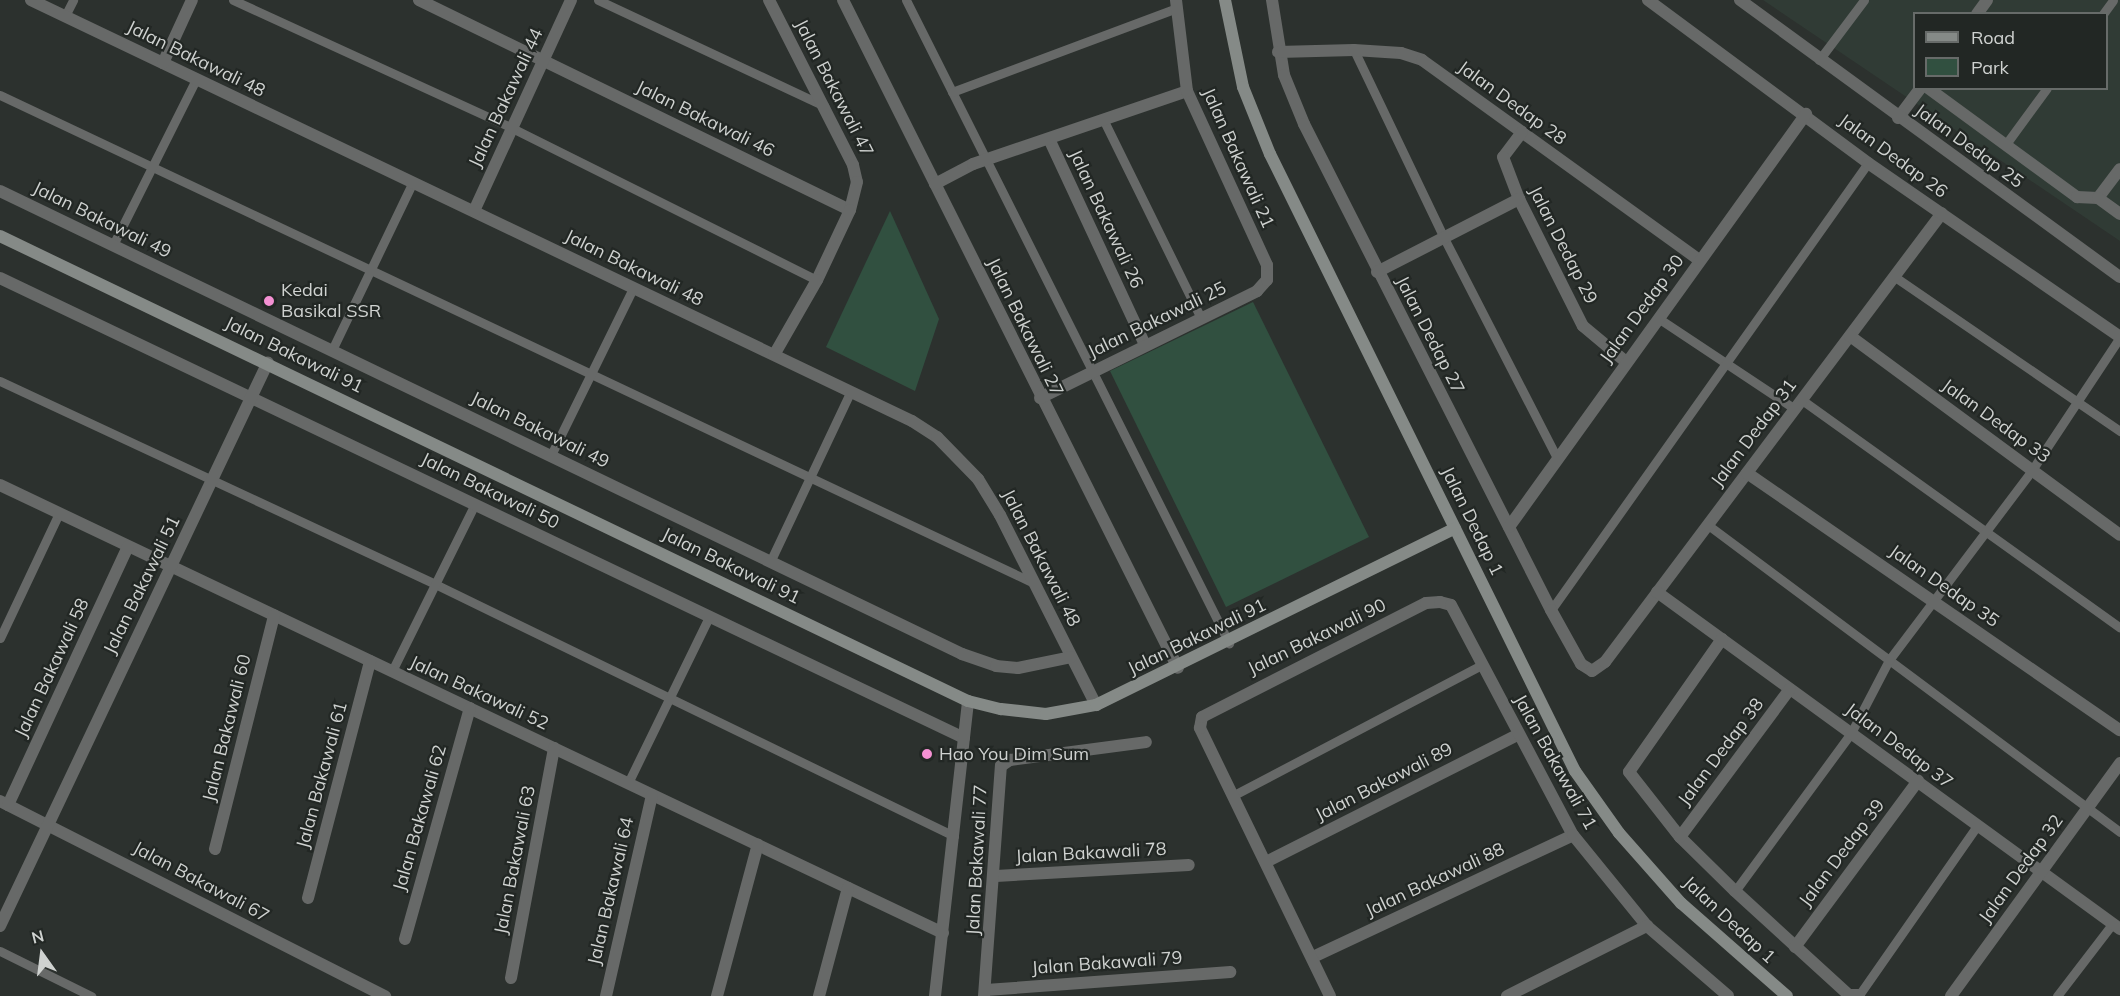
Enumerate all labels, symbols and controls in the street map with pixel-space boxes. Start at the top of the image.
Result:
legend [1913,12,2108,90]
street label: Jalan Bakawali 48 [123,16,269,102]
street label: Jalan Bakawali 47 [790,16,878,160]
street label: Jalan Bakawali 44 [464,25,548,171]
text: Road [1971,26,2015,49]
street label: Jalan Dedap 28 [1453,56,1571,150]
text: Park [1971,56,2009,79]
street label: Jalan Bakawali 46 [632,76,778,162]
street label: Jalan Bakawali 21 [1197,85,1279,231]
street label: Jalan Dedap 25 [1910,99,2028,193]
street label: Jalan Dedap 26 [1834,109,1952,203]
street label: Jalan Bakawali 26 [1064,146,1148,292]
street label: Jalan Bakawali 49 [29,177,175,263]
street label: Jalan Dedap 29 [1524,183,1602,307]
street label: Jalan Bakawali 48 [561,225,707,311]
street label: Jalan Dedap 30 [1595,250,1689,368]
street label: Jalan Bakawali 27 [982,254,1068,400]
street label: Jalan Dedap 27 [1391,273,1469,397]
street label: Jalan Bakawali 25 [1084,277,1230,363]
place label: Kedai Basikal SSR [281,280,381,322]
marker: Kedai Basikal SSR [262,294,276,308]
street label: Jalan Bakawali 91 [221,312,367,398]
street label: Jalan Dedap 33 [1937,374,2055,468]
street label: Jalan Dedap 31 [1707,375,1801,491]
street label: Jalan Bakawali 49 [467,387,613,473]
street label: Jalan Bakawali 50 [417,448,563,534]
street label: Jalan Dedap 1 [1436,463,1508,579]
street label: Jalan Bakawali 48 [997,486,1085,630]
street label: Jalan Bakawali 51 [99,512,185,658]
street label: Jalan Bakawali 91 [658,523,804,609]
street label: Jalan Dedap 35 [1885,540,2003,632]
street label: Jalan Bakawali 91 [1124,594,1270,680]
street label: Jalan Bakawali 90 [1244,594,1390,680]
street label: Jalan Bakawali 58 [10,595,94,741]
street label: Jalan Bakawali 52 [406,651,552,735]
street label: Jalan Bakawali 60 [198,652,256,804]
street label: Jalan Bakawali 71 [1509,691,1601,833]
street label: Jalan Dedap 38 [1674,694,1768,810]
street label: Jalan Bakawali 61 [292,699,352,851]
street label: Jalan Dedap 37 [1841,699,1957,793]
street label: Jalan Bakawali 89 [1312,738,1456,826]
street label: Jalan Bakawali 62 [389,742,451,894]
place label: Hao You Dim Sum [939,743,1089,765]
marker: Hao You Dim Sum [920,747,934,761]
street label: Jalan Bakawali 63 [490,784,540,936]
street label: Jalan Bakawali 77 [962,784,992,936]
street label: Jalan Dedap 39 [1795,795,1889,911]
street label: Jalan Dedap 32 [1974,810,2068,928]
street label: Jalan Bakawali 64 [583,815,639,967]
street label: Jalan Bakawali 67 [129,837,273,927]
street label: Jalan Bakawali 78 [1015,838,1167,868]
street label: Jalan Bakawali 88 [1362,838,1508,922]
street label: Jalan Dedap 1 [1678,872,1780,968]
north arrow [12,924,72,984]
text: N [29,925,46,948]
street label: Jalan Bakawali 79 [1031,947,1183,979]

